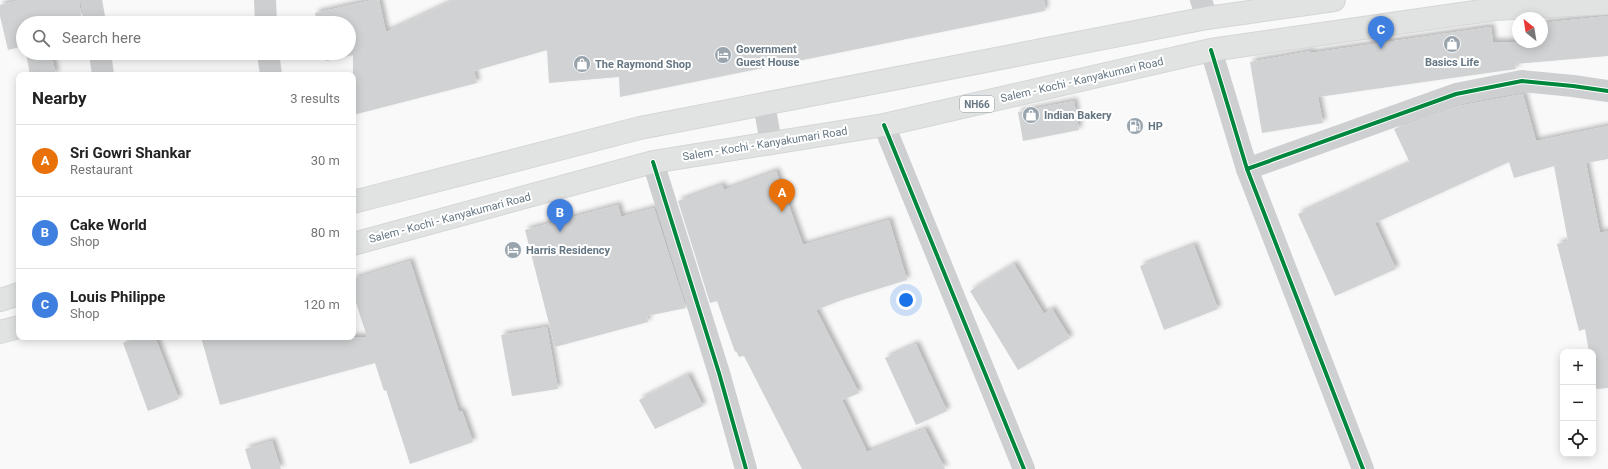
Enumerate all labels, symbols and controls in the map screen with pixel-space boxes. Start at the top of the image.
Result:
north arrow [1512,12,1548,48]
search box [16,16,356,60]
pin: C [1368,16,1394,49]
icon: search [30,27,52,49]
text: Search here [62,29,141,47]
shop icon: Basics Life [1442,34,1462,54]
place label: Government Guest House [736,43,799,69]
hotel icon: Government Guest House [713,45,733,65]
shop icon: The Raymond Shop [572,54,592,74]
street label: Salem - Kochi - Kanyakumari Road [999,55,1165,105]
place label: Basics Life [1425,56,1479,69]
place label: The Raymond Shop [595,58,691,71]
text: Nearby [32,88,87,108]
text: 3 results [290,91,340,106]
road number: NH66 [960,96,994,112]
shop icon: Indian Bakery [1021,105,1041,125]
place label: Indian Bakery [1044,109,1112,122]
fuel station icon: HP [1125,116,1145,136]
place label: HP [1148,120,1163,133]
street label: Salem - Kochi - Kanyakumari Road [682,125,848,163]
text: Sri Gowri Shankar [70,144,191,162]
text: A [41,153,49,168]
text: 30 m [311,153,340,168]
text: Restaurant [70,162,133,177]
pin: A [769,179,795,212]
street label: Salem - Kochi - Kanyakumari Road [368,190,532,246]
pin: B [547,199,573,232]
text: Cake World [70,216,147,234]
text: B [41,225,49,240]
text: 80 m [311,225,340,240]
text: Shop [70,234,100,249]
hotel icon: Harris Residency [503,240,523,260]
place label: Harris Residency [526,244,611,257]
text: Louis Philippe [70,288,165,306]
your location [896,290,916,310]
text: C [41,297,49,312]
text: 120 m [303,297,340,312]
text: Shop [70,306,100,321]
map controls [1560,349,1596,457]
button: + [1560,349,1596,385]
button: − [1560,385,1596,421]
button: locate [1560,421,1596,457]

